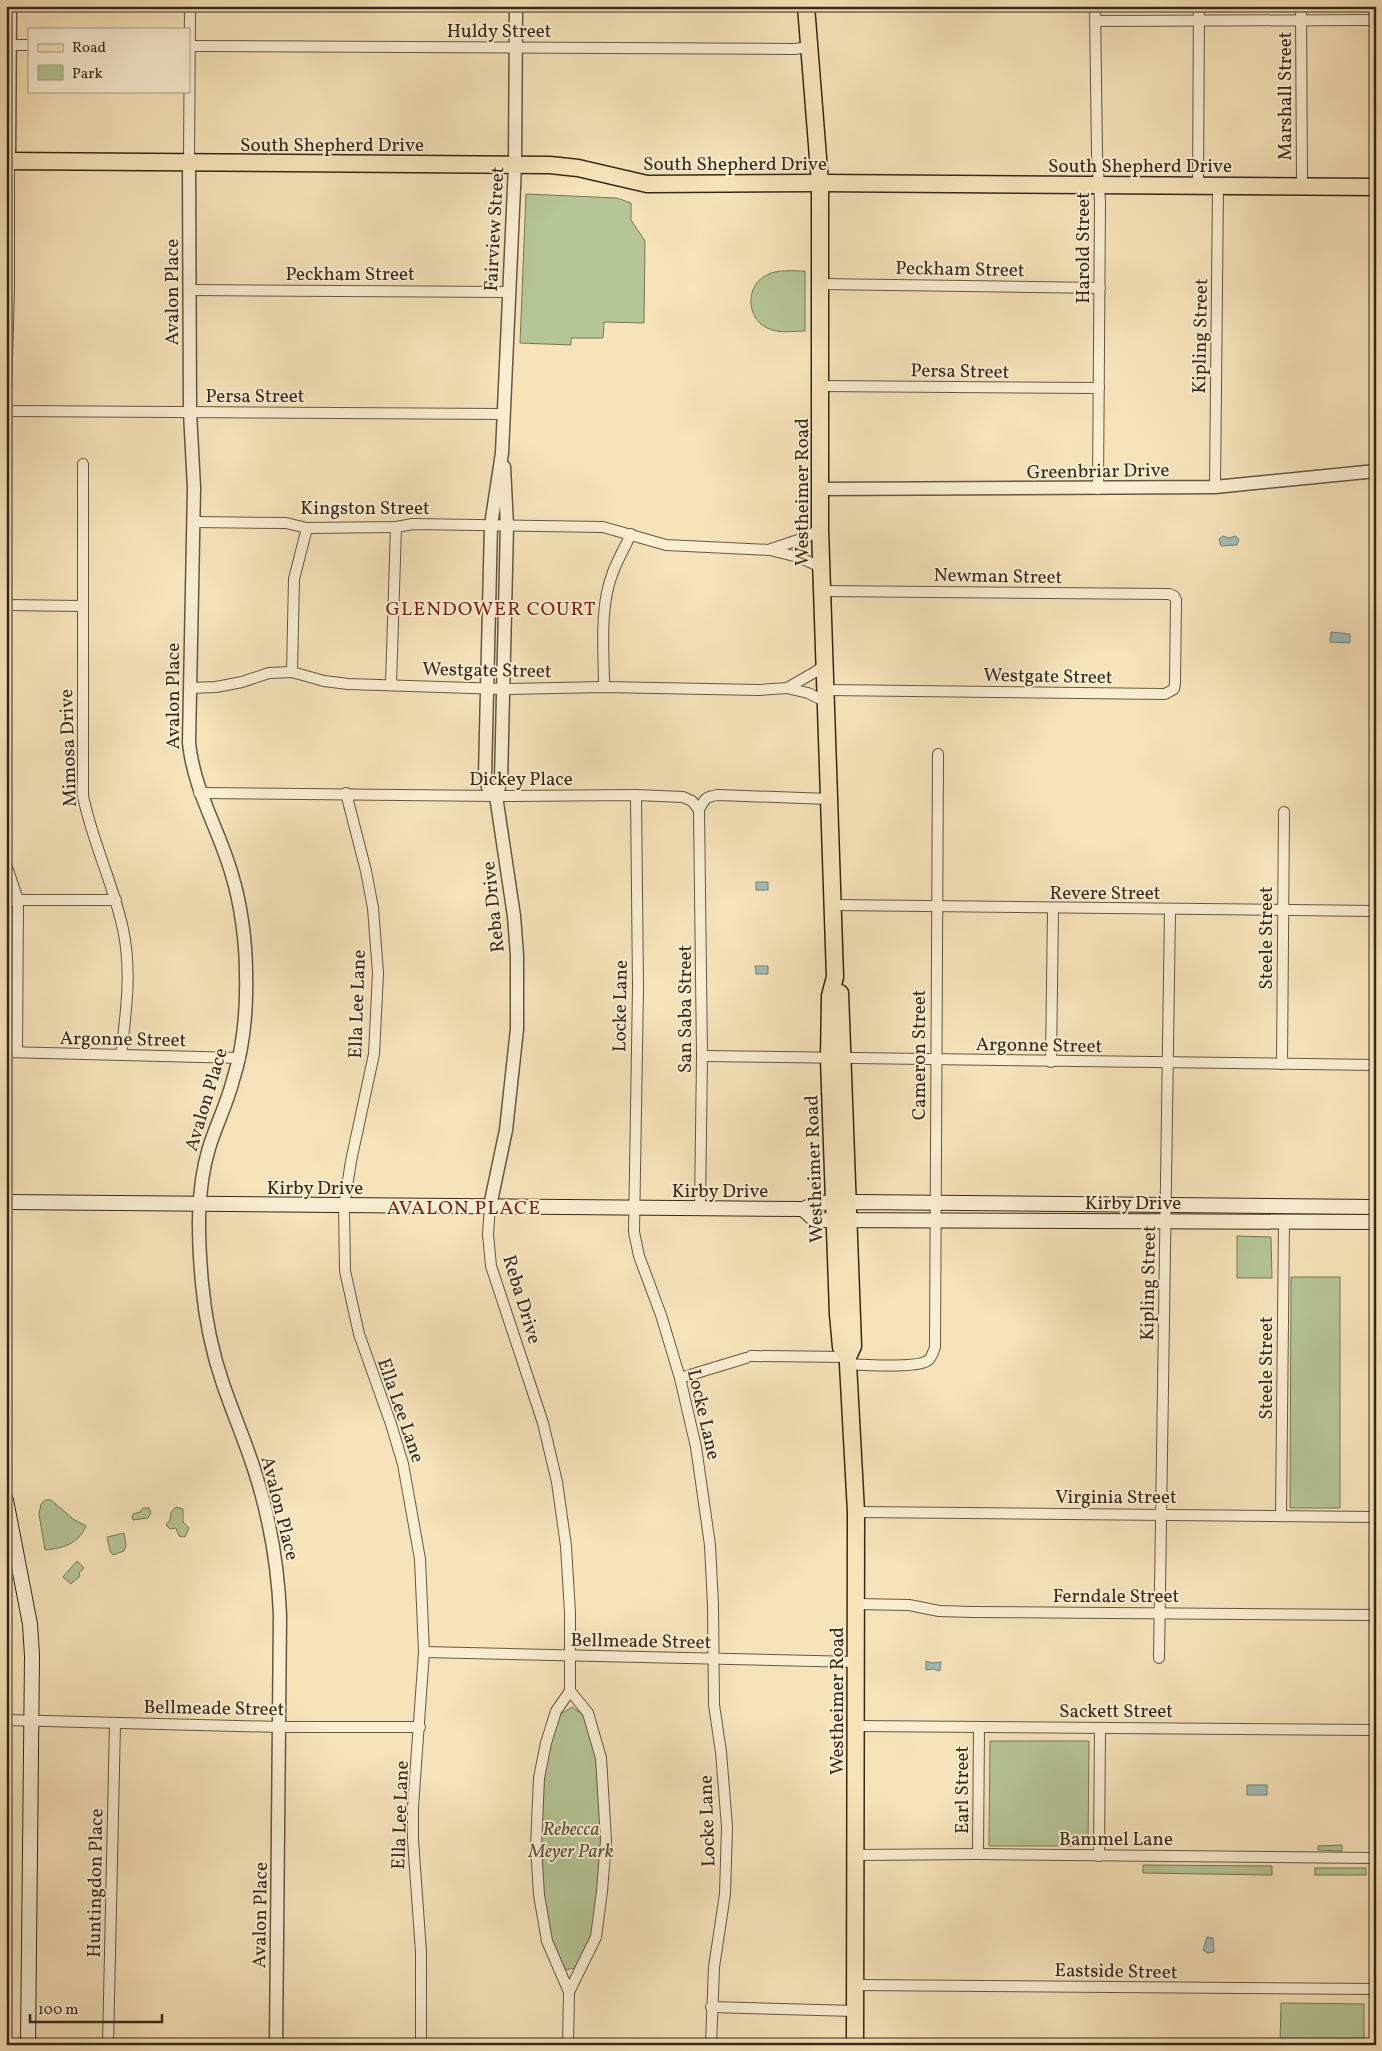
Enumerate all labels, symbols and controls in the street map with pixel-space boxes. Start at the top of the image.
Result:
street label: Huldy Street [447,19,552,45]
legend [28,28,190,92]
street label: Marshall Street [1273,31,1299,161]
text: Road [72,38,106,59]
text: Park [72,64,103,85]
street label: South Shepherd Drive [240,133,424,159]
street label: South Shepherd Drive [643,152,827,178]
street label: South Shepherd Drive [1048,154,1232,180]
street label: Fairview Street [479,166,511,292]
street label: Harold Street [1071,192,1097,304]
street label: Avalon Place [160,239,186,345]
street label: Peckham Street [895,256,1025,284]
street label: Peckham Street [285,262,415,288]
street label: Kipling Street [1187,278,1215,394]
street label: Persa Street [910,358,1010,386]
street label: Persa Street [206,384,305,410]
street label: Westheimer Road [790,418,816,566]
street label: Greenbriar Drive [1026,458,1170,486]
street label: Kingston Street [300,496,430,522]
street label: Newman Street [933,563,1063,591]
district label: GLENDOWER COURT [385,596,597,624]
street label: Avalon Place [161,643,187,749]
street label: Westgate Street [422,657,552,685]
street label: Westgate Street [983,663,1113,691]
street label: Mimosa Drive [54,688,84,807]
street label: Dickey Place [469,767,573,793]
street label: Reba Drive [476,860,512,954]
street label: Revere Street [1050,881,1161,907]
street label: Steele Street [1254,886,1280,990]
street label: San Saba Street [673,944,699,1073]
street label: Ella Lee Lane [343,949,373,1059]
street label: Locke Lane [607,960,635,1052]
street label: Cameron Street [907,989,933,1120]
street label: Argonne Street [60,1026,187,1054]
street label: Argonne Street [976,1032,1103,1060]
street label: Avalon Place [179,1045,235,1154]
street label: Westheimer Road [799,1095,831,1243]
street label: Kirby Drive [267,1176,363,1202]
street label: Kirby Drive [672,1179,768,1205]
street label: Kirby Drive [1085,1191,1181,1217]
district label: AVALON PLACE [387,1195,541,1223]
street label: Kipling Street [1135,1225,1163,1341]
street label: Reba Drive [495,1252,547,1347]
street label: Steele Street [1254,1316,1280,1420]
street label: Ella Lee Lane [370,1355,430,1466]
street label: Locke Lane [680,1367,726,1462]
street label: Avalon Place [254,1454,305,1563]
street label: Virginia Street [1055,1485,1177,1511]
street label: Ferndale Street [1053,1584,1180,1610]
street label: Westheimer Road [825,1627,851,1775]
street label: Bellmeade Street [570,1628,712,1656]
street label: Bellmeade Street [143,1695,285,1723]
street label: Sackett Street [1059,1699,1173,1725]
street label: Earl Street [950,1746,976,1834]
street label: Ella Lee Lane [386,1760,416,1870]
street label: Locke Lane [693,1774,723,1867]
street label: Huntingdon Place [82,1808,110,1958]
park label: Rebecca Meyer Park [528,1817,614,1865]
street label: Bammel Lane [1059,1827,1173,1853]
street label: Avalon Place [247,1862,275,1968]
street label: Eastside Street [1054,1958,1178,1986]
scale bar [30,1991,162,2023]
text: 100 m [38,2000,78,2021]

